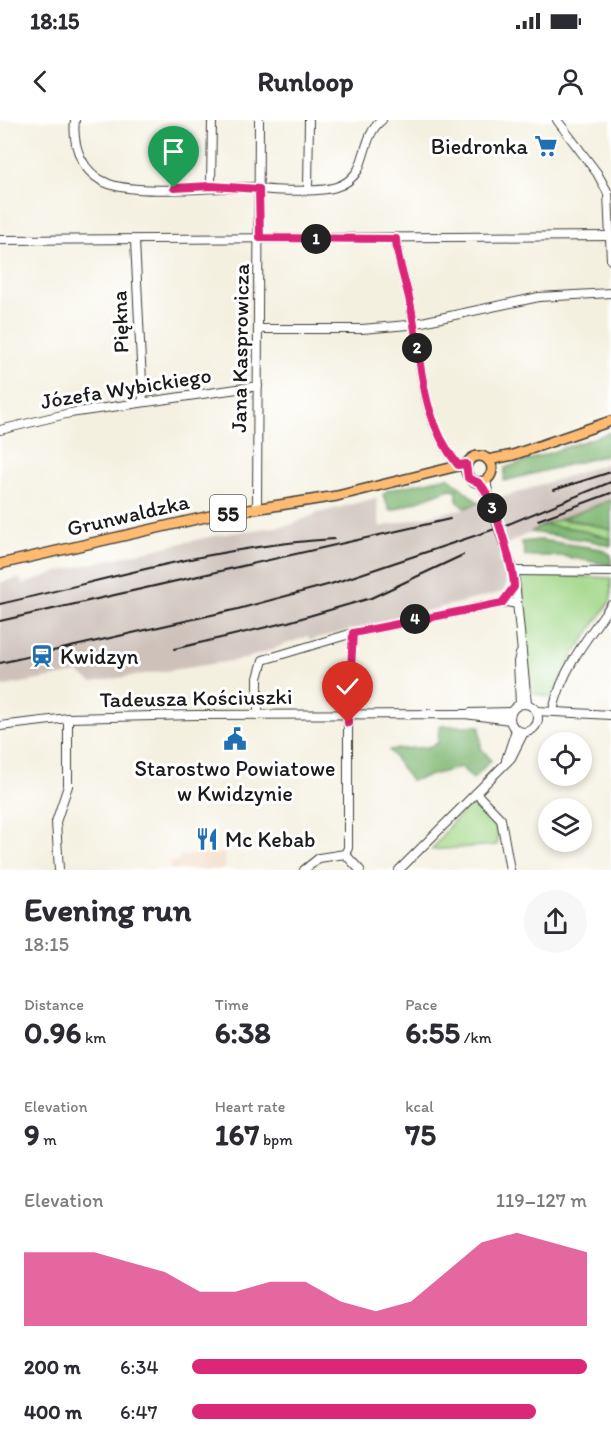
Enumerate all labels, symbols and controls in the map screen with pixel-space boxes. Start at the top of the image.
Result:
text: 18:15 [30,8,79,35]
icon: back [24,65,57,98]
text: Runloop [258,65,353,98]
icon: person [554,65,587,98]
pin [148,126,199,188]
place label: Biedronka [431,133,529,160]
supermarket icon: Biedronka [533,133,559,159]
icon: arrive [157,135,190,168]
pin: 1 [301,224,331,254]
text: 1 [312,229,320,248]
street label: Jana Kasprowicza [225,263,255,433]
street label: Piękna [105,290,135,354]
pin: 2 [402,333,432,363]
text: 2 [413,338,421,357]
street label: Józefa Wybickiego [39,361,213,415]
street label: Grunwaldzka [64,488,192,542]
pin: 3 [477,493,507,523]
road number: 55 [210,495,246,531]
text: 3 [488,498,496,517]
pin: 4 [400,604,430,634]
text: 4 [410,609,420,628]
station icon: Kwidzyn [29,643,55,669]
place label: Kwidzyn [60,643,139,670]
pin [322,661,373,723]
icon: check [331,670,364,703]
street label: Tadeusza Kościuszki [99,683,293,713]
public building icon: Starostwo Powiatowe w Kwidzynie [222,726,248,752]
map controls [538,732,592,852]
button: locate [538,732,592,786]
place label: Starostwo Powiatowe w Kwidzynie [134,755,336,807]
button: layers [538,798,592,852]
restaurant icon: Mc Kebab [194,826,220,852]
place label: Mc Kebab [225,826,316,853]
text: Evening run [24,890,191,929]
button: share [524,890,587,953]
text: 18:15 [24,932,69,956]
text: Distance [24,995,84,1014]
text: Time [215,995,249,1014]
text: Pace [405,995,437,1014]
text: 0.96 [24,1014,81,1051]
text: 6:38 [215,1014,271,1051]
text: 6:55 [405,1014,460,1051]
text: km [81,1028,106,1047]
text: /km [460,1028,492,1047]
text: Elevation [24,1097,88,1116]
text: Heart rate [215,1097,285,1116]
text: kcal [405,1097,434,1116]
text: 9 [24,1116,40,1153]
text: 167 [215,1116,259,1153]
text: 75 [405,1116,436,1153]
text: m [40,1130,57,1149]
text: bpm [259,1130,293,1149]
text: Elevation [24,1188,103,1212]
text: 119–127 m [496,1188,587,1212]
text: 200 m [24,1355,80,1379]
text: 6:34 [120,1355,158,1379]
text: 400 m [24,1400,82,1424]
text: 6:47 [120,1400,157,1424]

